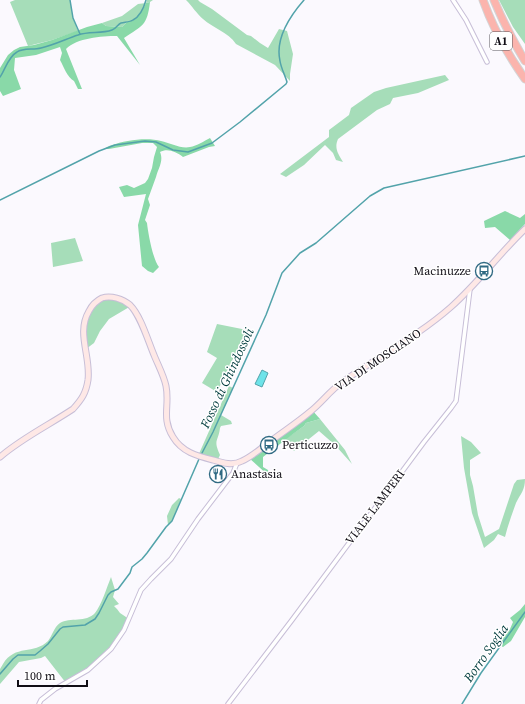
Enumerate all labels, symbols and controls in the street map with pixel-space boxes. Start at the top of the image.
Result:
road number: A1 [490,32,512,50]
bus stop icon: Macinuzze [474,261,494,281]
place label: Macinuzze [414,263,471,279]
water label: Fosso di Ghindossoli [196,325,258,432]
street label: VIA DI MOSCIANO [332,325,424,395]
bus stop icon: Perticuzzo [259,435,279,455]
place label: Perticuzzo [282,437,339,453]
restaurant icon: Anastasia [208,464,228,484]
place label: Anastasia [231,466,283,482]
street label: VIALE LAMPERI [342,466,408,548]
water label: Borro Soglia [459,621,512,686]
scale bar [18,662,87,688]
text: 100 m [24,668,56,684]

